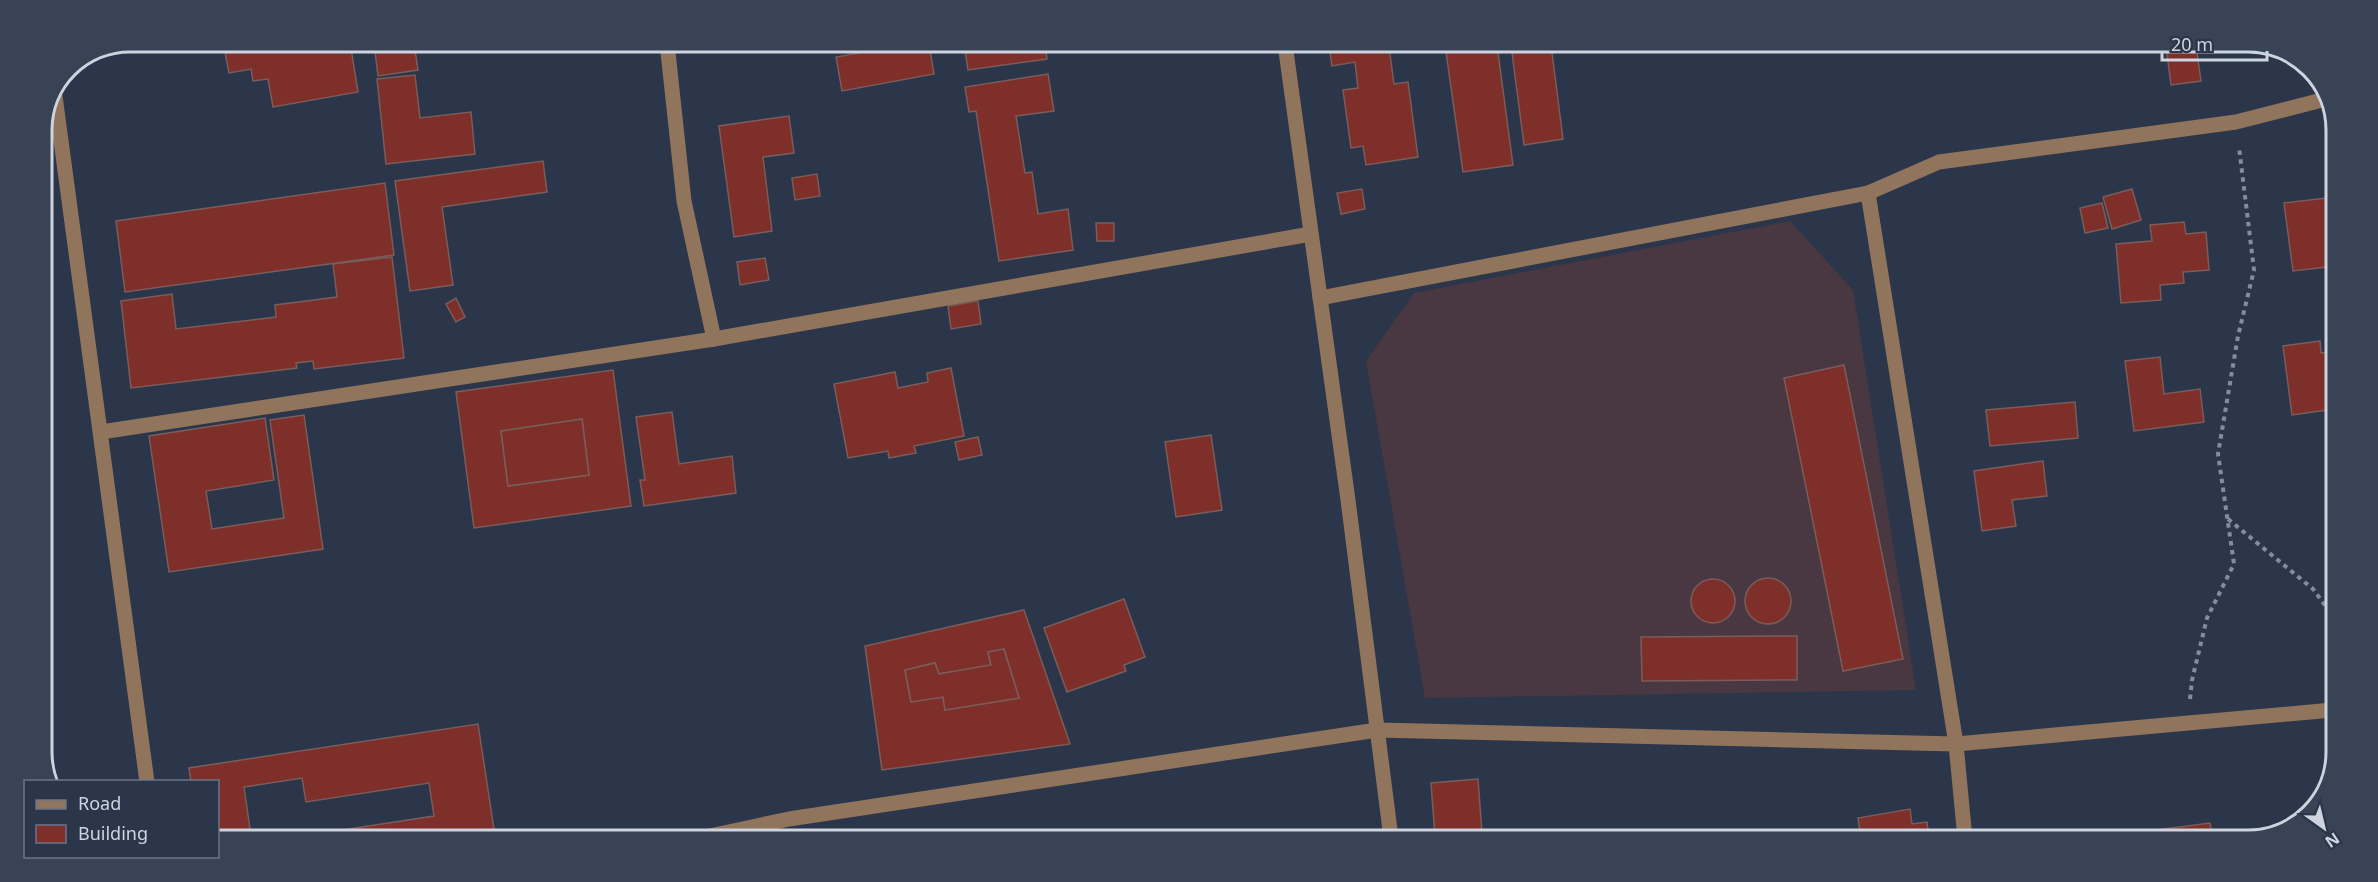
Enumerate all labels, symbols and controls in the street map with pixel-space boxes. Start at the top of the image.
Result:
scale bar [2162,24,2267,62]
text: 20 m [2171,32,2213,56]
legend [24,780,219,858]
text: Road [78,791,121,815]
north arrow [2294,798,2354,858]
text: Building [78,821,148,845]
text: N [2321,828,2344,853]

